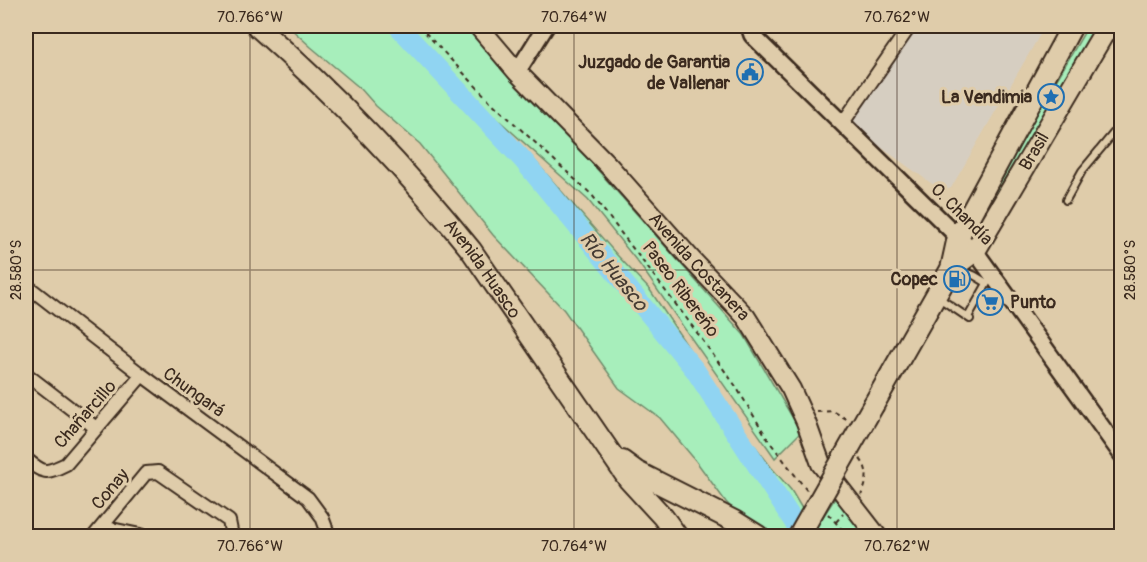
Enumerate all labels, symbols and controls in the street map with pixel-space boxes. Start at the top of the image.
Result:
text: 70.766°W [217,8,283,27]
text: 70.764°W [541,8,607,27]
text: 70.762°W [864,8,930,27]
place label: Juzgado de Garantia de Vallenar [578,51,731,95]
public building icon: Juzgado de Garantia de Vallenar [735,57,765,87]
place icon: La Vendimia [1036,82,1066,112]
place label: La Vendimia [941,86,1033,109]
street label: Brasil [1014,128,1055,175]
street label: O. Chandía [926,178,998,250]
street label: Avenida Costanera [643,208,755,326]
street label: Avenida Huasco [438,214,526,323]
water label: Río Huasco [574,227,654,317]
street label: Paseo Ribereño [637,237,724,342]
text: 28.580°S [7,240,26,300]
text: 28.580°S [1121,240,1140,300]
fuel station icon: Copec [942,264,972,294]
place label: Copec [891,268,938,291]
supermarket icon: Punto [975,287,1005,317]
place label: Punto [1010,291,1056,314]
street label: Chungará [158,362,229,423]
street label: Chañarcillo [49,375,122,453]
street label: Conay [87,464,134,515]
text: 70.766°W [217,537,283,556]
text: 70.764°W [541,537,607,556]
text: 70.762°W [864,537,930,556]

